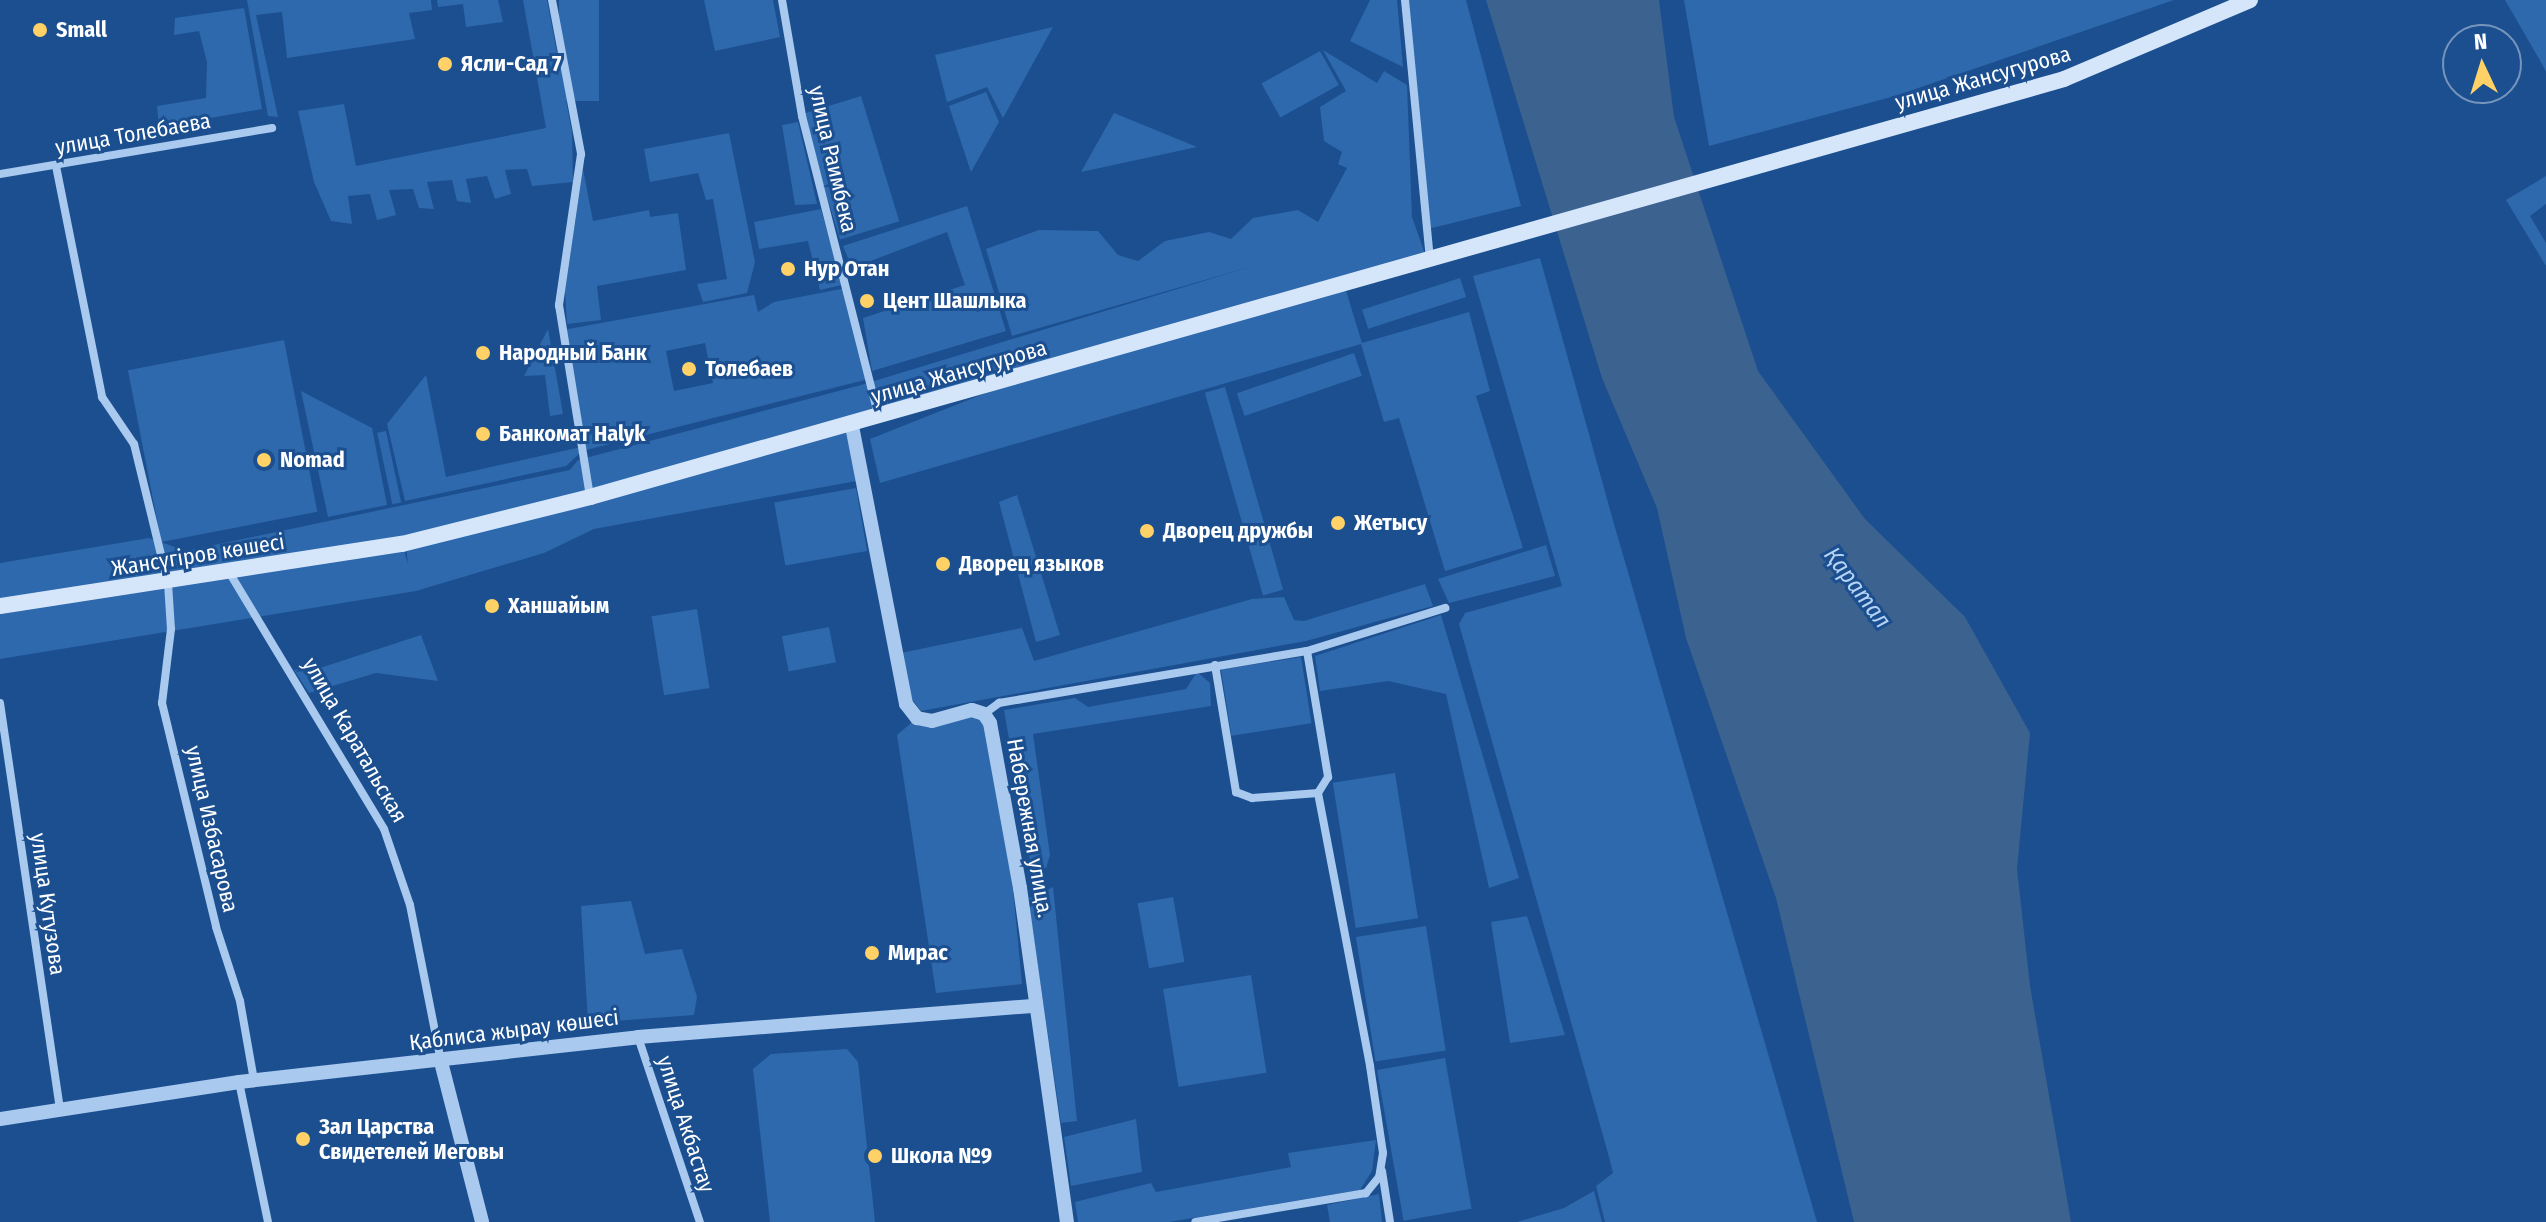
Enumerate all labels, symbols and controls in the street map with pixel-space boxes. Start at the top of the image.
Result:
place label: Small [56,17,107,43]
marker: Small [31,21,49,39]
north arrow [2442,24,2522,104]
text: N [2473,28,2488,55]
street label: улица Жансугурова [1892,40,2074,116]
place label: Ясли-Сад 7 [461,51,561,77]
marker: Ясли-Сад 7 [436,55,454,73]
street label: улица Раимбека [803,83,863,235]
street label: улица Толебаева [53,107,213,161]
place label: Нур Отан [804,256,889,282]
marker: Нур Отан [779,260,797,278]
place label: Цент Шашлыка [883,288,1026,314]
marker: Цент Шашлыка [858,292,876,310]
street label: улица Жансугурова [868,334,1050,410]
place label: Народный Банк [499,340,647,366]
marker: Народный Банк [474,344,492,362]
place label: Толебаев [705,356,793,382]
marker: Толебаев [680,360,698,378]
place label: Банкомат Halyk [499,421,645,447]
marker: Банкомат Halyk [474,425,492,443]
place label: Nomad [280,447,345,473]
marker: Nomad [255,451,273,469]
place label: Жетысу [1354,510,1427,536]
marker: Жетысу [1329,514,1347,532]
place label: Дворец дружбы [1163,518,1313,544]
marker: Дворец дружбы [1138,522,1156,540]
street label: Жансүгіров көшесі [110,528,286,582]
water label: Қаратал [1817,542,1897,634]
place label: Дворец языков [959,551,1104,577]
marker: Дворец языков [934,555,952,573]
place label: Ханшайым [508,593,609,619]
marker: Ханшайым [483,597,501,615]
street label: улица Каратальская [297,653,413,827]
street label: Набережная улица. [1001,736,1059,920]
street label: улица Избасарова [180,743,244,915]
street label: улица Кутузова [25,831,71,977]
place label: Мирас [888,940,948,966]
marker: Мирас [863,944,881,962]
street label: Қаблиса жырау көшесі [408,1004,620,1056]
street label: улица Акбастау [652,1052,720,1196]
place label: Зал Царства Свидетелей Иеговы [319,1113,504,1164]
marker: Зал Царства Свидетелей Иеговы [294,1130,312,1148]
place label: Школа №9 [891,1143,992,1169]
marker: Школа №9 [866,1147,884,1165]

